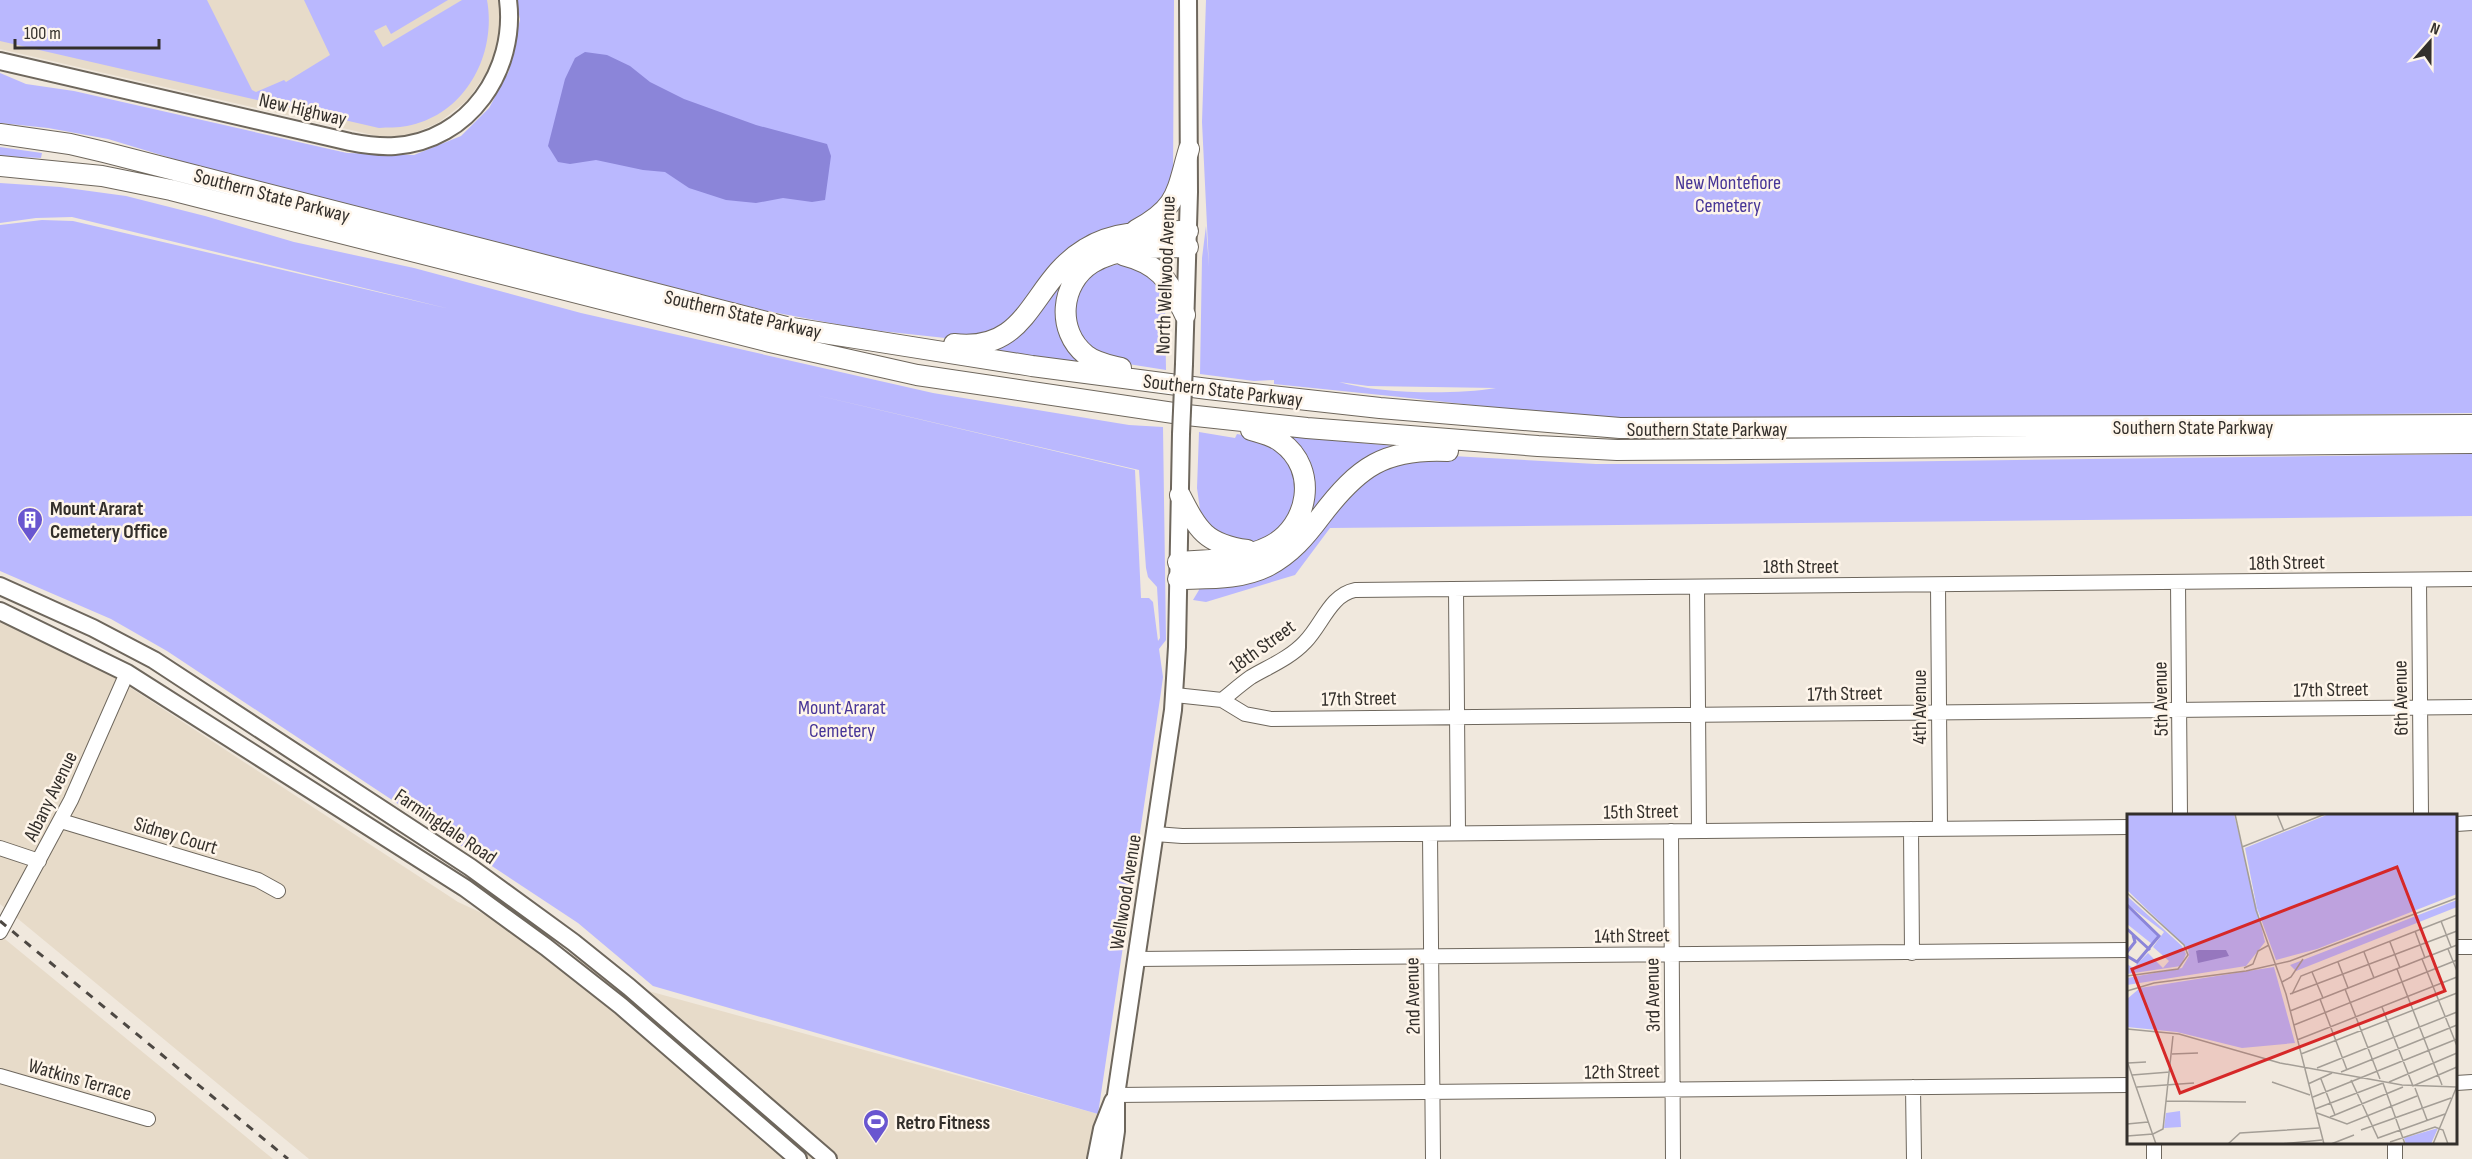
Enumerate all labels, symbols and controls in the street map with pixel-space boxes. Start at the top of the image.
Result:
scale bar [15,12,159,50]
north arrow [2400,12,2460,72]
text: N [2427,19,2442,40]
text: 100 m [24,23,61,44]
street label: New Highway [257,88,349,132]
street label: Southern State Parkway [191,164,353,228]
park label: New Montefiore Cemetery [1675,171,1781,218]
street label: North Wellwood Avenue [1151,195,1181,355]
street label: Southern State Parkway [662,285,824,345]
street label: Southern State Parkway [1142,369,1304,413]
street label: Southern State Parkway [2113,416,2273,440]
street label: Southern State Parkway [1627,418,1787,442]
place label: Mount Ararat Cemetery Office [50,497,167,544]
building icon: Mount Ararat Cemetery Office [15,505,45,543]
street label: 18th Street [2249,550,2325,576]
street label: 18th Street [1763,555,1839,579]
street label: 18th Street [1225,615,1300,679]
street label: 6th Avenue [2388,660,2414,736]
street label: 5th Avenue [2148,661,2174,737]
street label: 4th Avenue [1908,669,1932,745]
street label: 17th Street [2293,677,2369,703]
street label: 17th Street [1807,681,1883,707]
street label: 17th Street [1321,686,1397,712]
park label: Mount Ararat Cemetery [798,696,886,743]
street label: Albany Avenue [18,748,83,846]
street label: Farmingdale Road [390,784,501,870]
street label: 15th Street [1603,799,1679,825]
street label: Sidney Court [131,812,220,860]
inset map [2127,814,2457,1144]
street label: Wellwood Avenue [1105,833,1147,951]
street label: 14th Street [1594,923,1670,949]
street label: 2nd Avenue [1400,957,1426,1035]
street label: 3rd Avenue [1640,958,1666,1032]
street label: Watkins Terrace [25,1054,134,1106]
street label: 12th Street [1584,1059,1660,1085]
sports icon: Retro Fitness [861,1107,891,1145]
place label: Retro Fitness [896,1111,990,1135]

